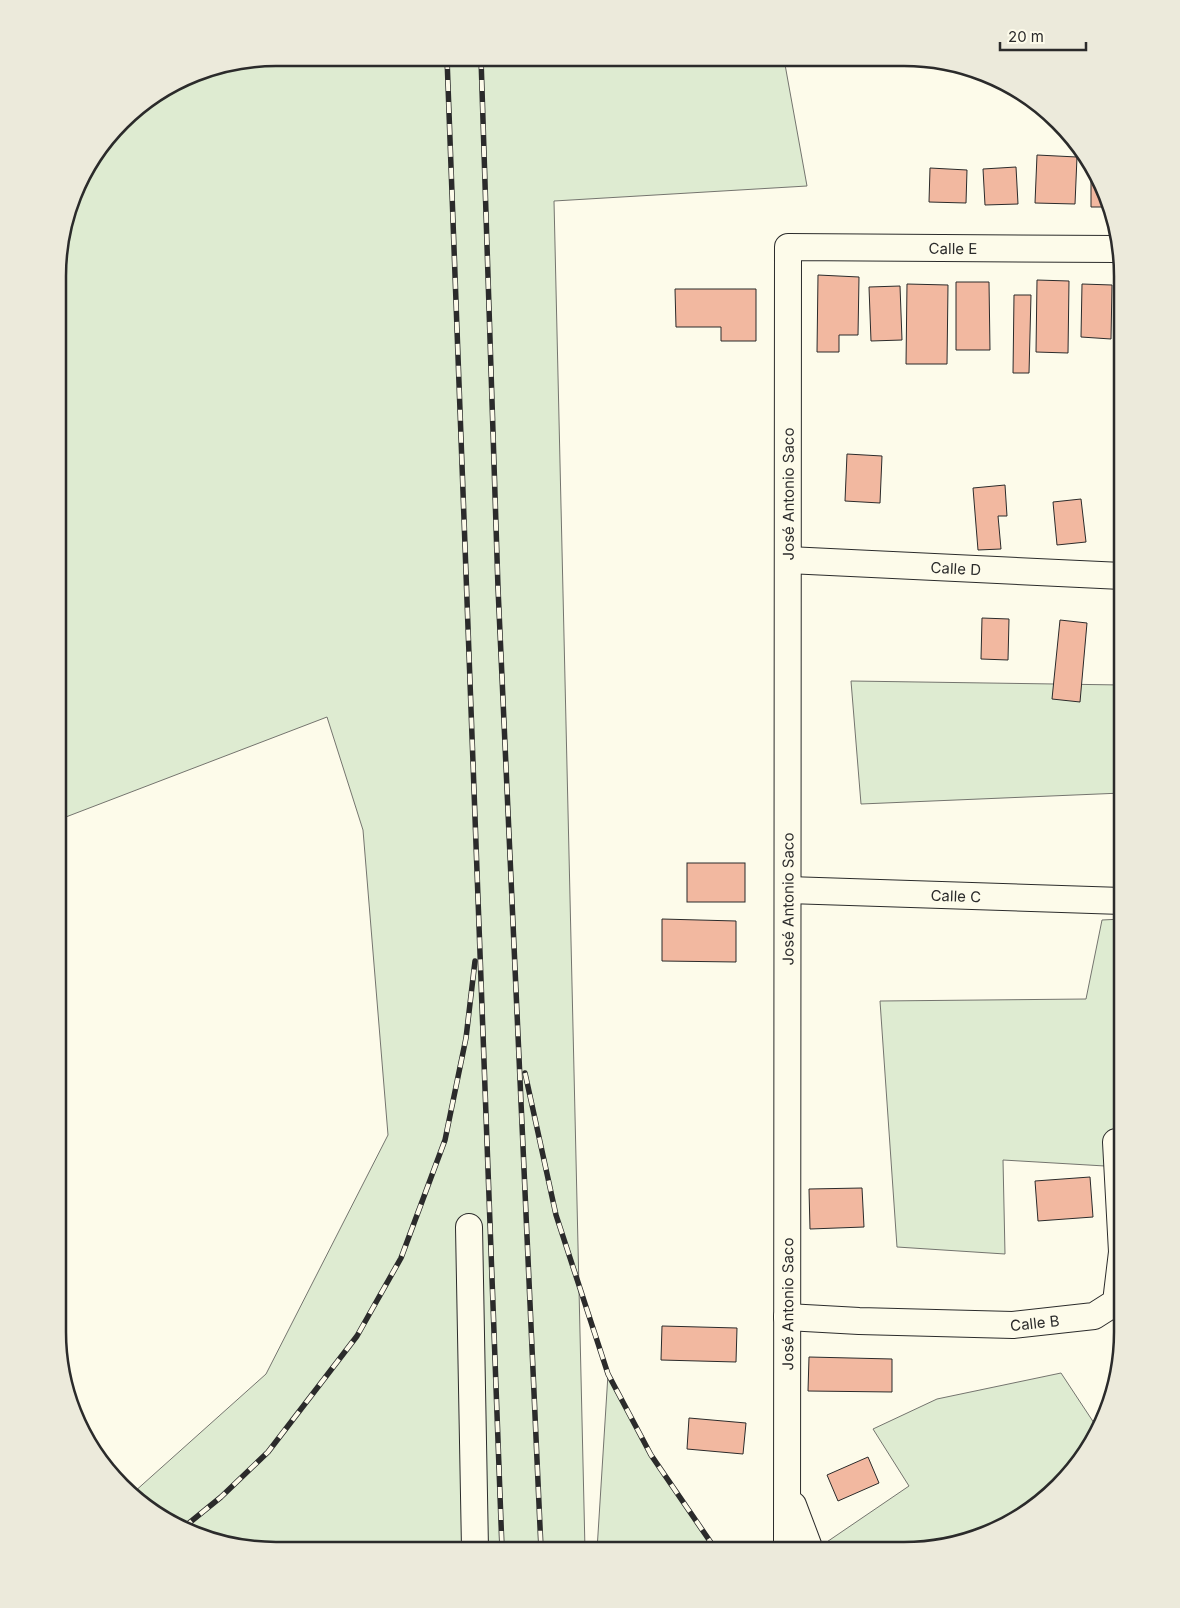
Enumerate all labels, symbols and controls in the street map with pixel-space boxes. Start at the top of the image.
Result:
scale bar [1000,20,1086,52]
text: 20 m [1008,27,1044,46]
street label: Calle E [929,238,977,258]
street label: José Antonio Saco [778,428,797,560]
street label: Calle D [930,557,981,579]
street label: José Antonio Saco [778,833,797,965]
street label: Calle C [930,885,982,906]
street label: José Antonio Saco [778,1238,797,1370]
street label: Calle B [1009,1310,1060,1335]

